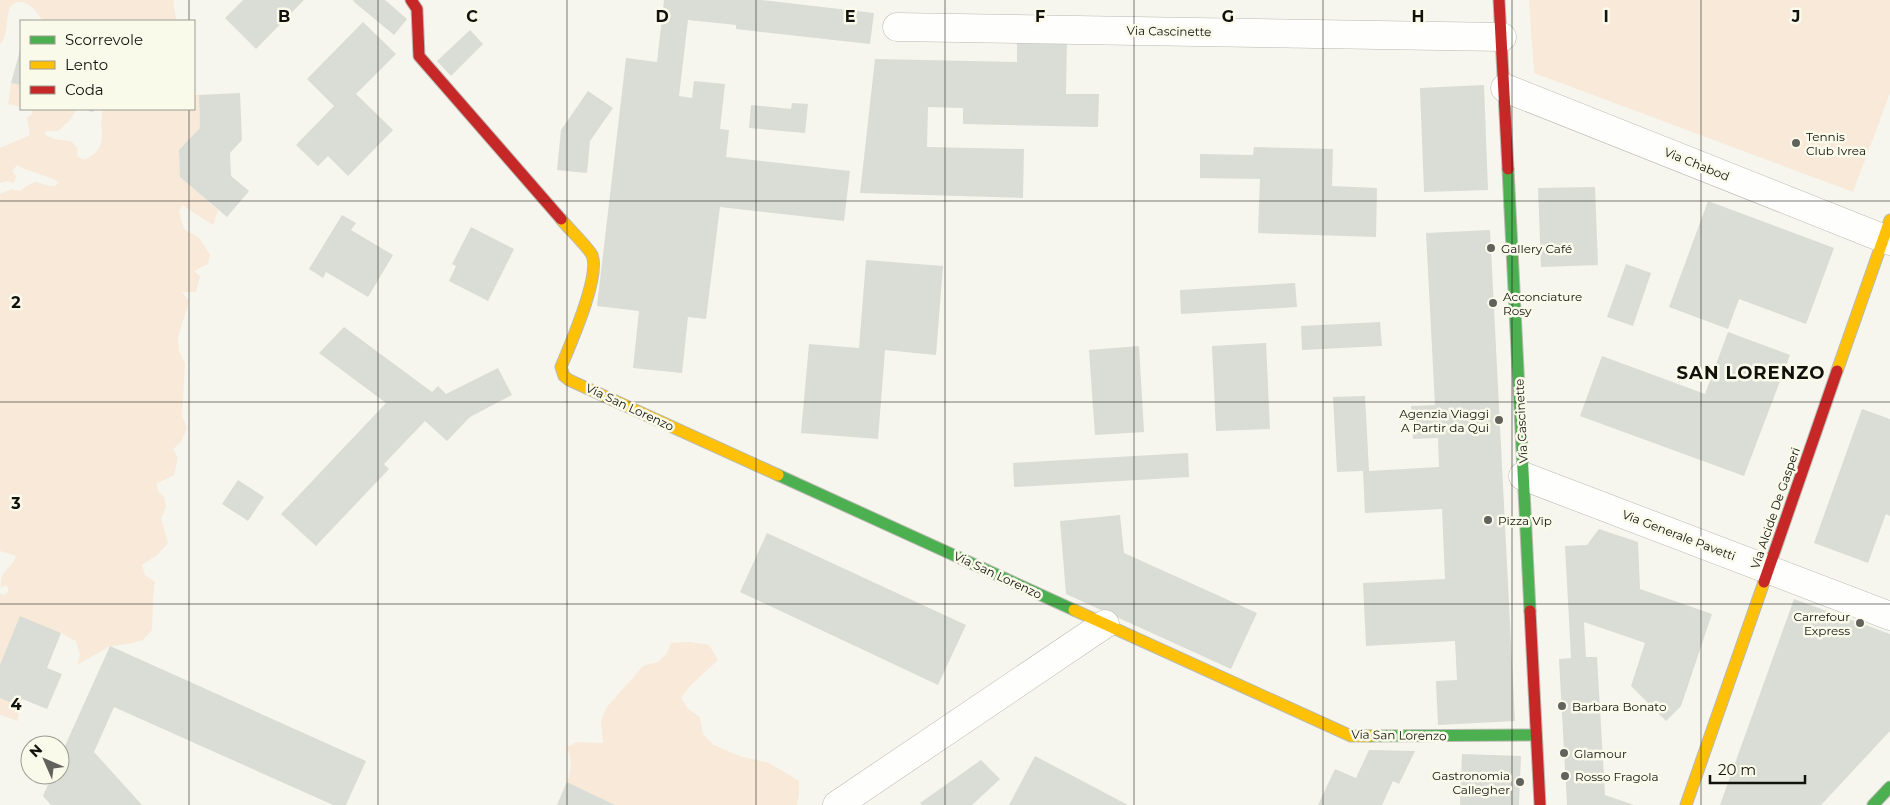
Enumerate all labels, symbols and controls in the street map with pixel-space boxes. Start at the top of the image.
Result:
text: B [278,7,290,26]
text: C [466,7,478,26]
text: D [655,7,669,26]
text: E [845,7,855,26]
text: F [1035,7,1045,26]
text: G [1222,7,1234,26]
text: H [1412,7,1424,26]
text: I [1603,7,1609,26]
text: J [1791,7,1800,26]
legend [20,20,195,110]
street label: Via Cascinette [1126,23,1212,39]
text: Scorrevole [65,30,143,49]
text: Lento [65,55,108,74]
text: Coda [65,80,104,99]
place label: Tennis Club Ivrea [1806,129,1866,158]
marker: Tennis Club Ivrea [1790,137,1802,149]
street label: Via Chabod [1662,144,1732,184]
place label: Gallery Café [1501,241,1572,256]
marker: Gallery Café [1485,242,1497,254]
place label: Acconciature Rosy [1503,289,1582,318]
text: 2 [11,293,21,312]
marker: Acconciature Rosy [1487,297,1499,309]
district label: SAN LORENZO [1677,362,1825,384]
street label: Via Cascinette [1511,378,1531,464]
street label: Via San Lorenzo [584,380,676,434]
place label: Agenzia Viaggi A Partir da Qui [1399,406,1489,435]
marker: Agenzia Viaggi A Partir da Qui [1493,414,1505,426]
street label: Via Alcide De Gasperi [1747,445,1803,571]
text: 3 [10,494,21,513]
street label: Via Generale Pavetti [1620,506,1738,564]
place label: Pizza Vip [1498,513,1552,528]
marker: Pizza Vip [1482,514,1494,526]
street label: Via San Lorenzo [952,548,1044,602]
place label: Carrefour Express [1794,609,1850,638]
marker: Carrefour Express [1854,617,1866,629]
text: 4 [10,695,22,714]
place label: Barbara Bonato [1572,699,1667,714]
marker: Barbara Bonato [1556,700,1568,712]
street label: Via San Lorenzo [1351,727,1447,743]
north arrow [20,735,70,785]
text: N [25,740,46,761]
place label: Glamour [1574,746,1627,761]
marker: Glamour [1558,747,1570,759]
scale bar [1710,752,1805,784]
text: 20 m [1718,760,1756,779]
place label: Gastronomia Callegher [1432,768,1510,797]
place label: Rosso Fragola [1575,769,1659,784]
marker: Rosso Fragola [1559,770,1571,782]
marker: Gastronomia Callegher [1514,776,1526,788]

